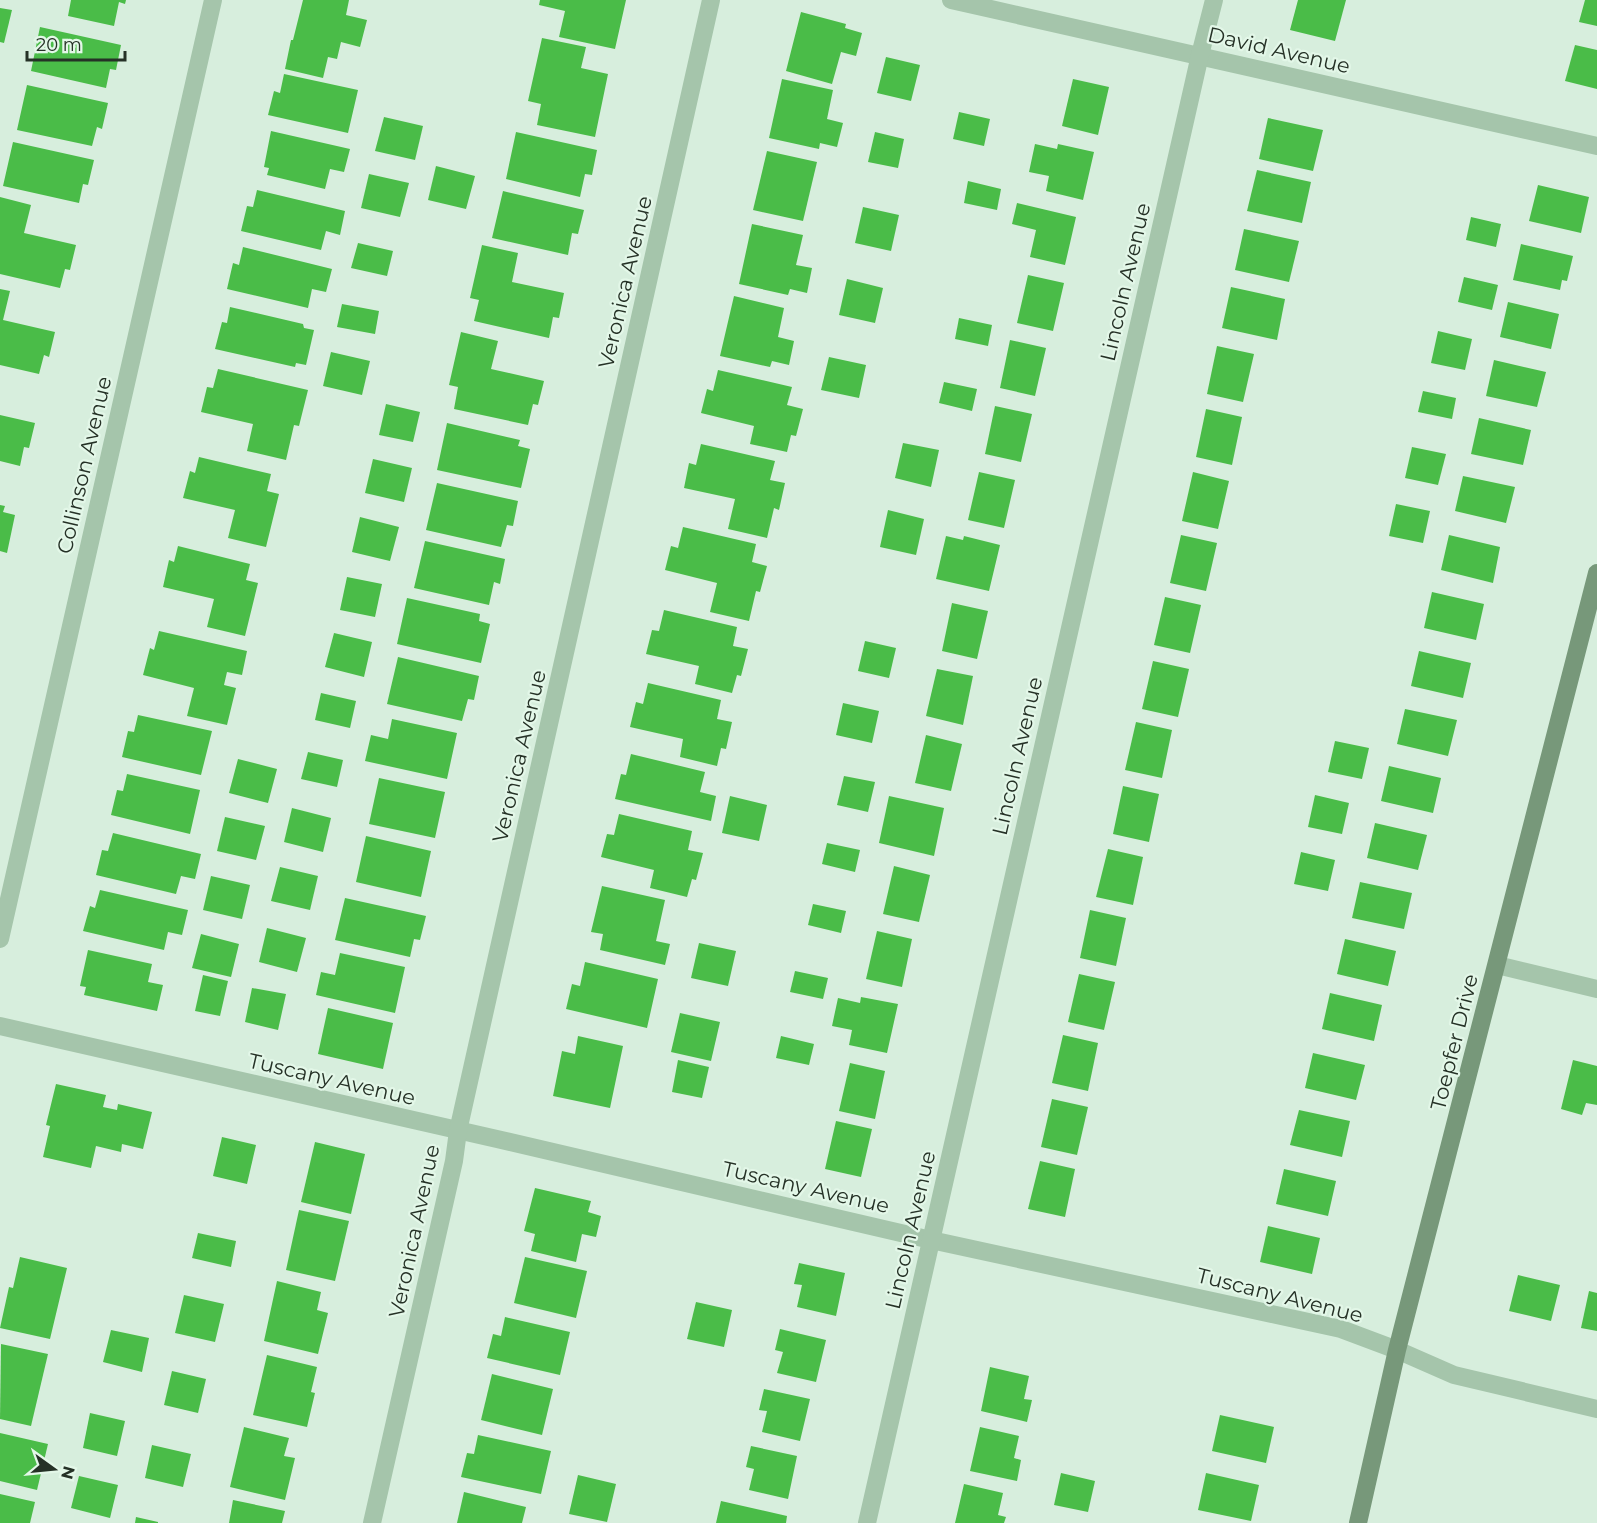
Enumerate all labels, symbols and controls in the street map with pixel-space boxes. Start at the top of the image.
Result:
street label: David Avenue [1205,21,1353,79]
scale bar [27,24,124,62]
text: 20 m [36,34,82,56]
street label: Veronica Avenue [593,193,657,371]
street label: Lincoln Avenue [1095,200,1155,364]
street label: Collinson Avenue [51,374,117,556]
street label: Veronica Avenue [487,667,551,845]
street label: Lincoln Avenue [987,674,1047,838]
street label: Toepfer Drive [1425,971,1483,1113]
street label: Tuscany Avenue [246,1048,418,1110]
street label: Veronica Avenue [383,1142,445,1320]
street label: Lincoln Avenue [880,1148,940,1312]
street label: Tuscany Avenue [720,1156,892,1218]
street label: Tuscany Avenue [1194,1262,1366,1328]
north arrow [24,1439,84,1499]
text: N [57,1464,79,1481]

